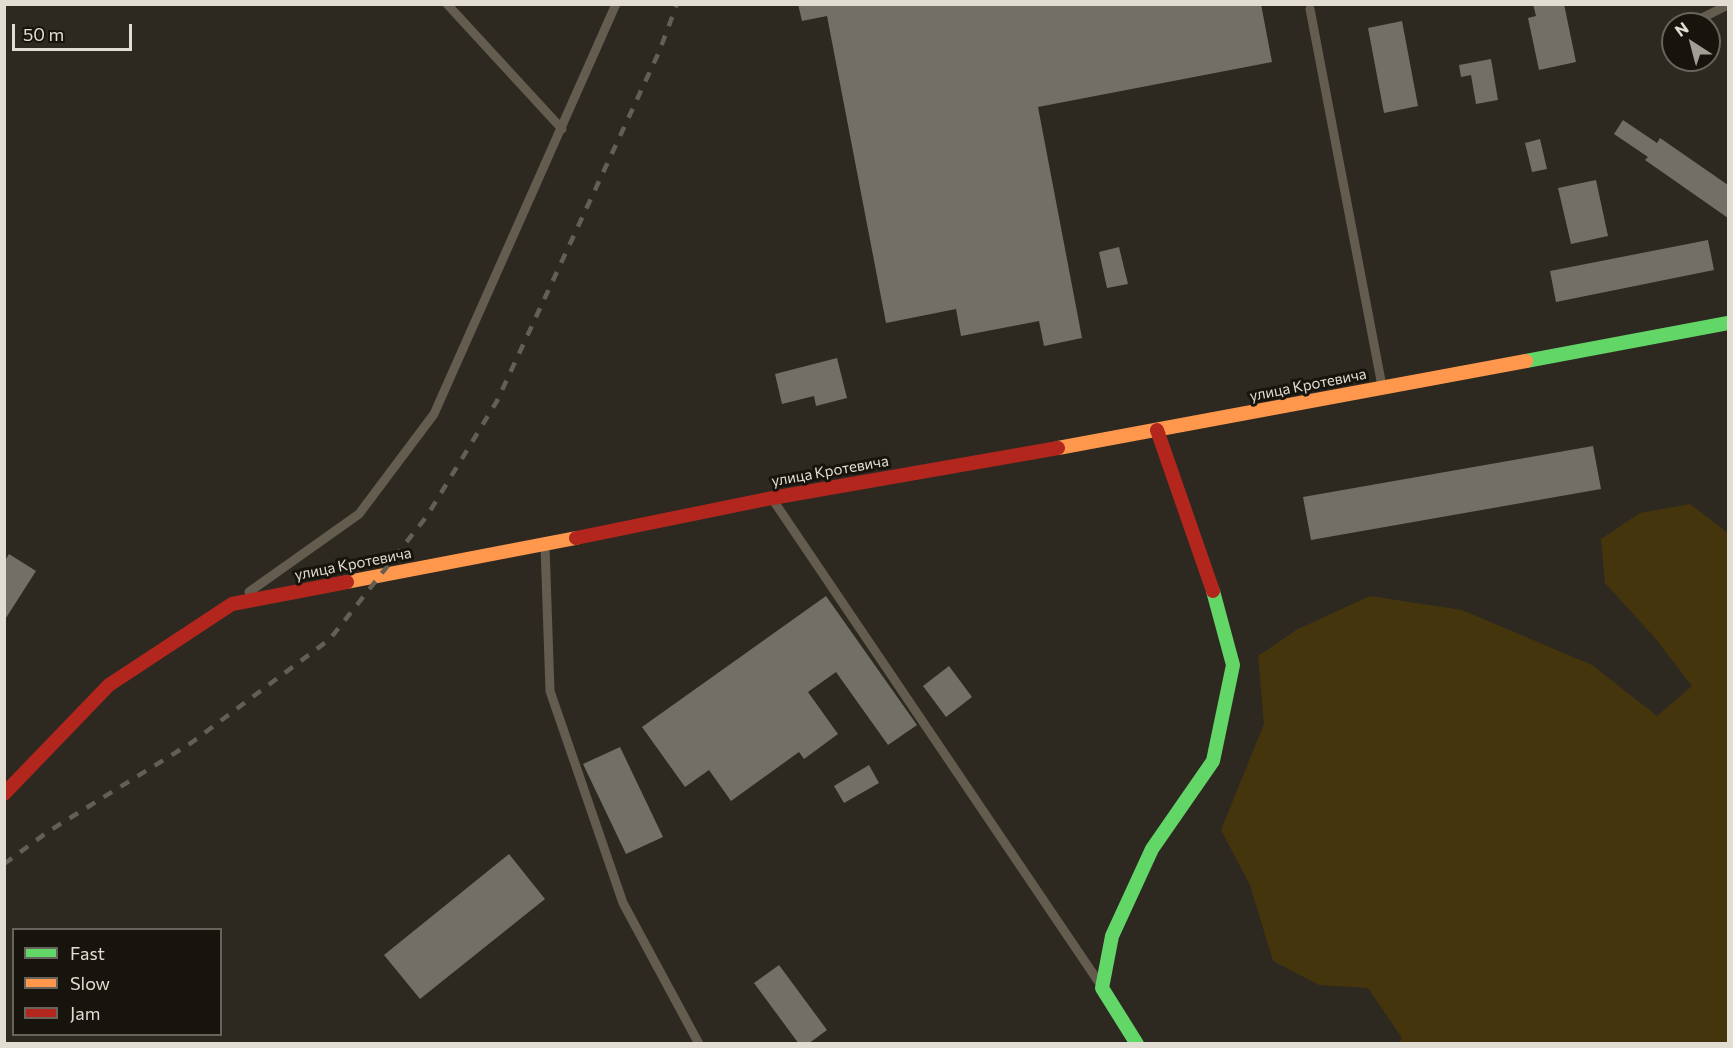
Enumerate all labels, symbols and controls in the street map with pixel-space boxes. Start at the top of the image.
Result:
scale bar [15,12,135,50]
north arrow [1661,12,1721,72]
text: N [1671,17,1692,40]
text: 50 m [23,23,64,45]
street label: улица Кротевича [1248,365,1368,405]
street label: улица Кротевича [770,452,890,490]
street label: улица Кротевича [293,544,413,584]
legend [12,928,222,1036]
text: Fast [70,942,105,964]
text: Slow [70,972,110,994]
text: Jam [70,1002,100,1024]

